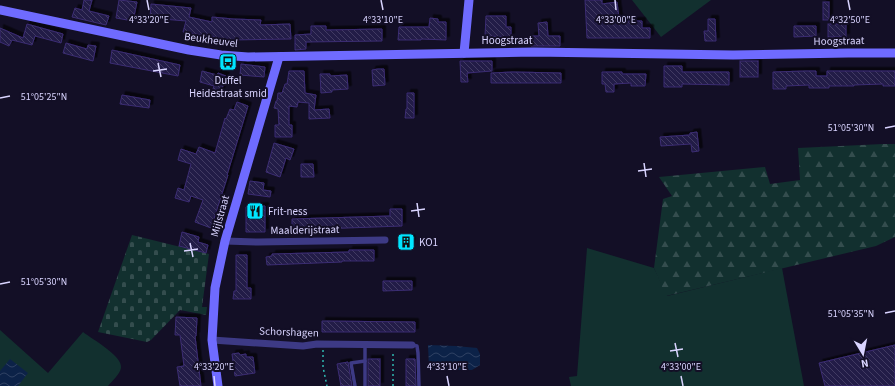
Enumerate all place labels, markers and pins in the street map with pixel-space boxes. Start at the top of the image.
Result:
bus stop icon: Duffel Heidestraat smid [218,52,238,72]
place label: Duffel Heidestraat smid [189,73,267,101]
restaurant icon: Frit-ness [245,201,265,221]
place label: Frit-ness [268,204,308,219]
building icon: KO1 [396,232,416,252]
place label: KO1 [419,235,438,250]

